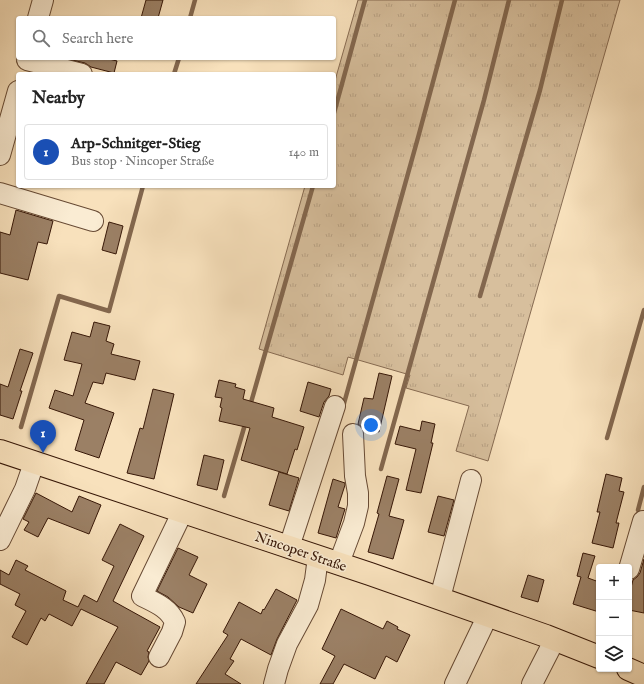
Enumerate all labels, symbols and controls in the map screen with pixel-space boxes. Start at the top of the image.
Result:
search box [16,16,336,60]
icon: search [30,27,52,49]
text: Search here [62,29,133,48]
text: Nearby [32,88,85,109]
text: Arp-Schnitger-Stieg [71,134,200,153]
text: 1 [44,144,48,161]
text: 140 m [289,144,319,161]
text: Bus stop · Nincoper Straße [71,153,214,170]
your location [361,415,381,435]
pin: 1 [30,420,56,453]
street label: Nincoper Straße [252,528,349,576]
map controls [596,564,632,672]
button: + [596,564,632,600]
button: − [596,600,632,636]
button: layers [596,636,632,672]

